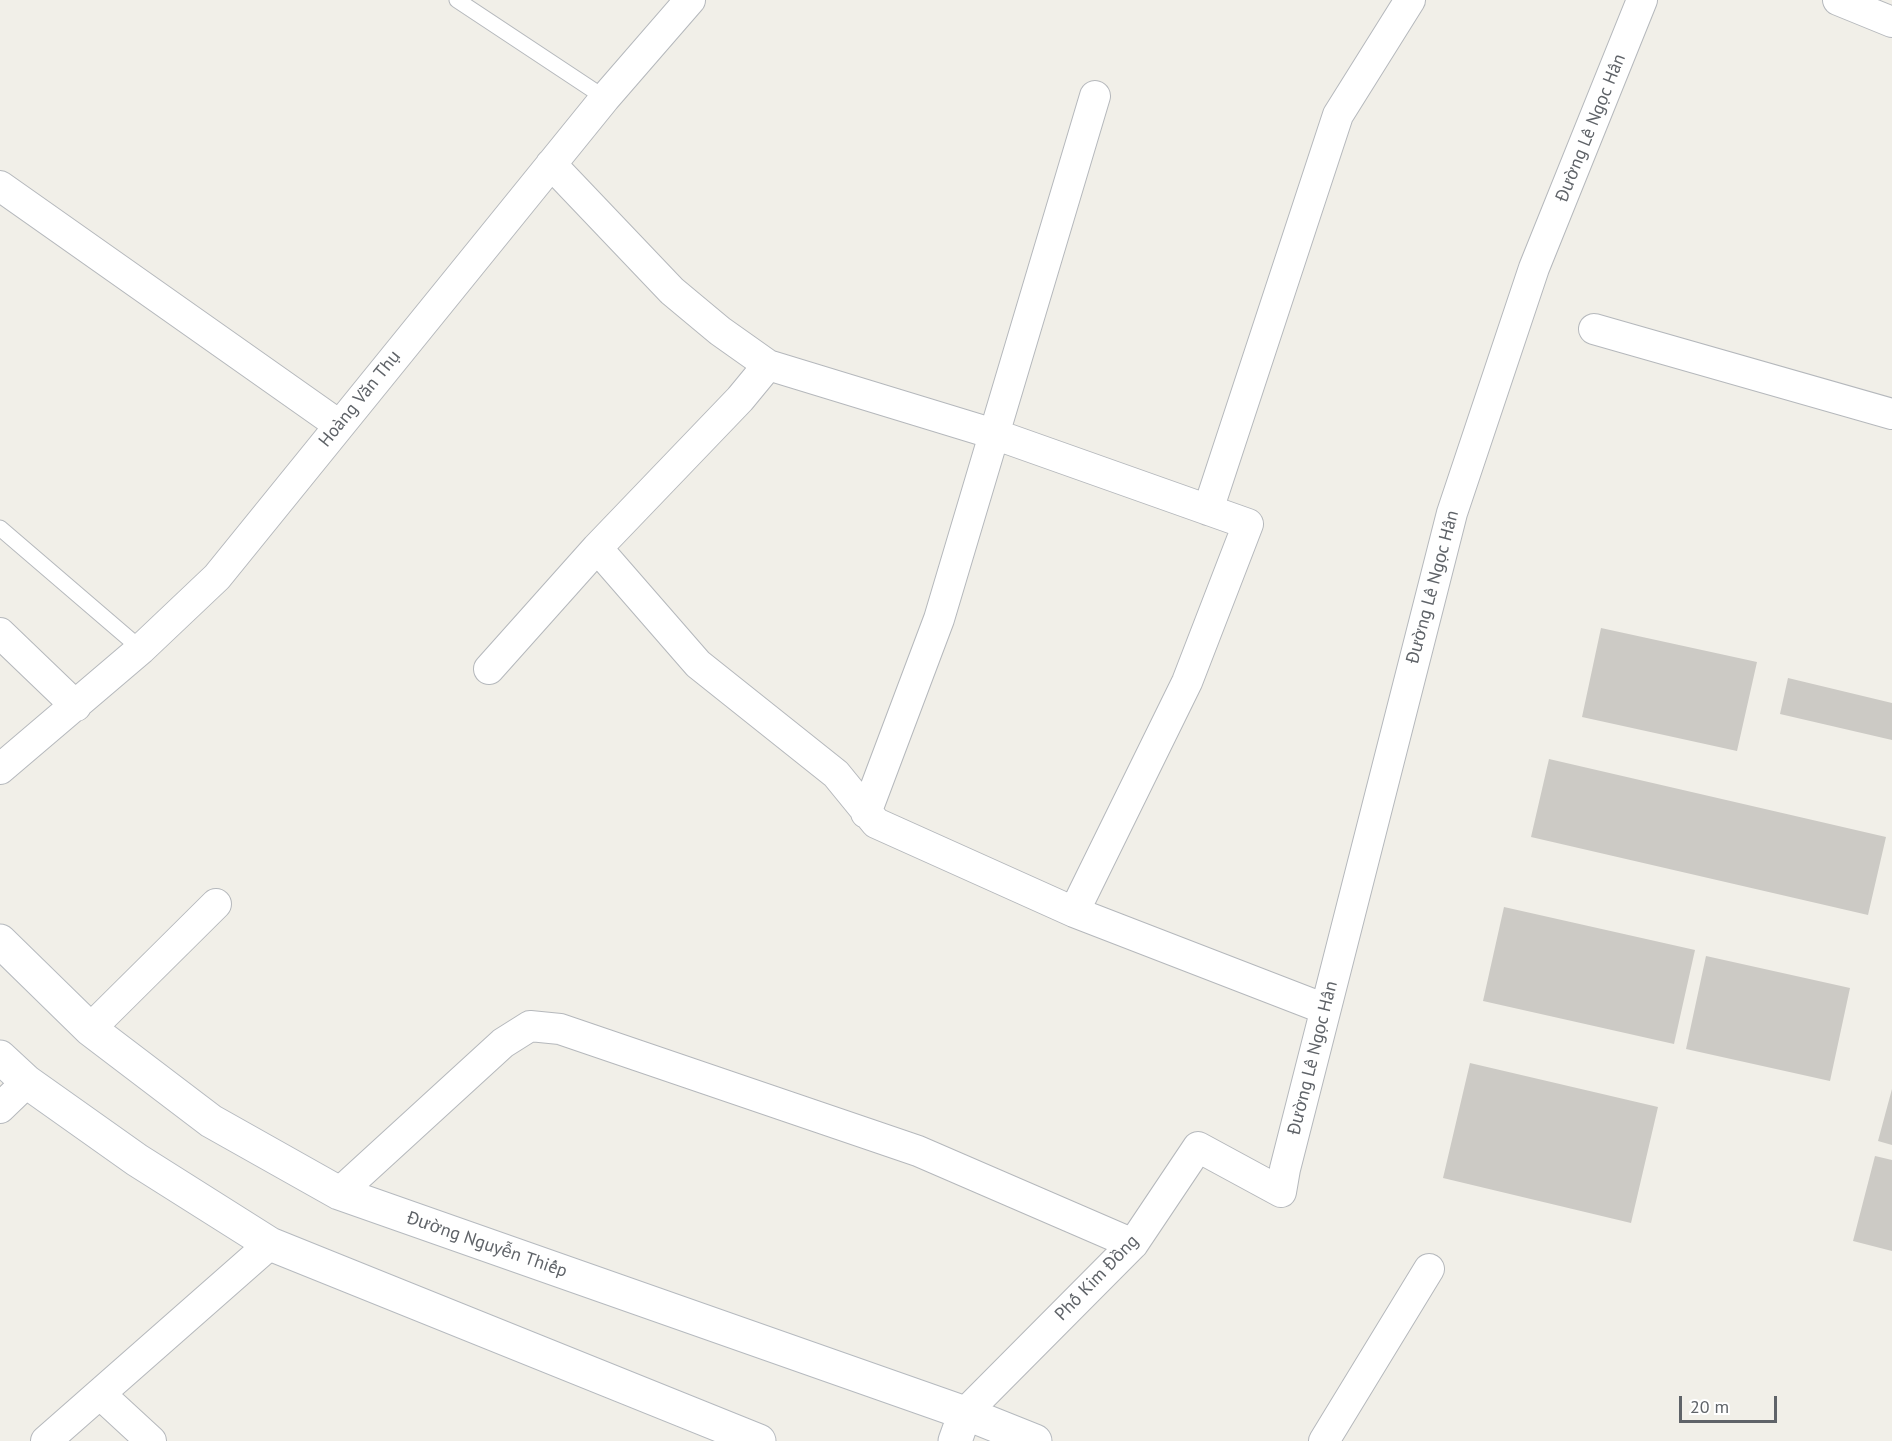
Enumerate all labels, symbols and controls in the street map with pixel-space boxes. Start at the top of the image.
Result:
street label: Đường Lê Ngọc Hân [1551,51,1631,205]
street label: Hoàng Văn Thụ [315,346,405,452]
street label: Đường Lê Ngọc Hân [1402,508,1464,666]
street label: Đường Lê Ngọc Hân [1283,979,1343,1137]
street label: Đường Nguyễn Thiếp [404,1207,570,1283]
street label: Phố Kim Đồng [1051,1231,1143,1325]
scale bar [1682,1384,1780,1422]
text: 20 m [1690,1395,1729,1418]

